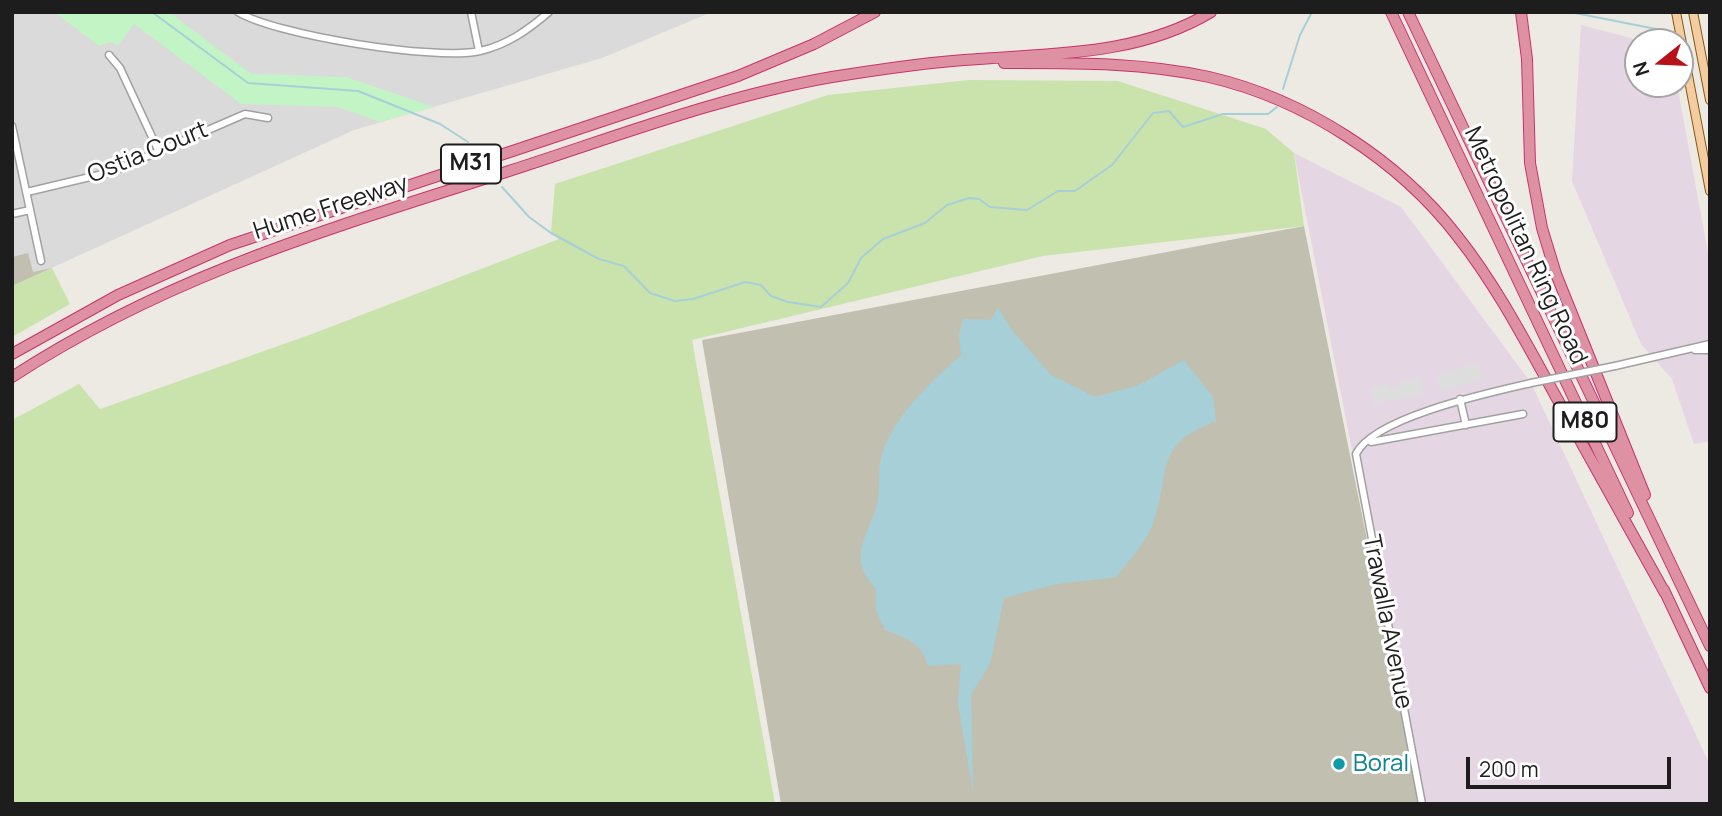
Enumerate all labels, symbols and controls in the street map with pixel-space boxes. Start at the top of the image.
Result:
north arrow [1624,28,1694,98]
text: N [1626,58,1655,79]
street label: Ostia Court [84,116,212,190]
street label: Metropolitan Ring Road [1457,123,1593,369]
road number: M31 [441,144,501,183]
street label: Hume Freeway [250,169,412,247]
road number: M80 [1554,402,1616,442]
street label: Trawalla Avenue [1356,533,1418,711]
scale bar [1470,742,1675,786]
place label: Boral [1353,750,1409,778]
text: 200 m [1479,755,1539,783]
marker: Boral [1331,756,1347,772]

